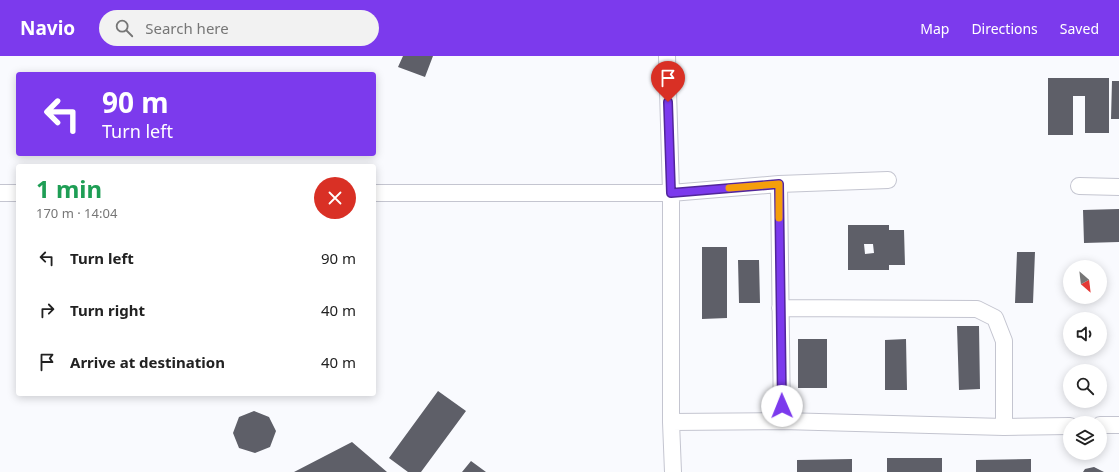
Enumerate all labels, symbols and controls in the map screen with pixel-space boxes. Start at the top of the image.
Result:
search box [99,10,379,46]
text: Navio [20,15,75,41]
icon: search [113,17,135,39]
text: Search here [145,18,229,38]
text: Map [920,19,949,38]
text: Directions [971,19,1038,38]
text: Saved [1060,19,1099,38]
pin [651,61,685,102]
icon: arrive [657,67,679,89]
text: 90 m [102,83,169,121]
icon: left [36,88,88,140]
text: Turn left [102,119,173,143]
text: 1 min [36,172,102,205]
button: close [314,177,356,219]
text: 170 m · 14:04 [36,204,117,222]
icon: left [36,247,58,269]
text: Turn left [70,248,134,268]
text: 90 m [321,248,356,268]
north arrow [1063,260,1107,304]
map controls [1063,260,1107,460]
icon: right [36,299,58,321]
text: Turn right [70,300,145,320]
text: 40 m [321,300,356,320]
button: sound [1063,312,1107,356]
icon: arrive [36,351,58,373]
text: Arrive at destination [70,352,225,372]
text: 40 m [321,352,356,372]
button: search [1063,364,1107,408]
position arrow [761,385,803,427]
button: layers [1063,416,1107,460]

